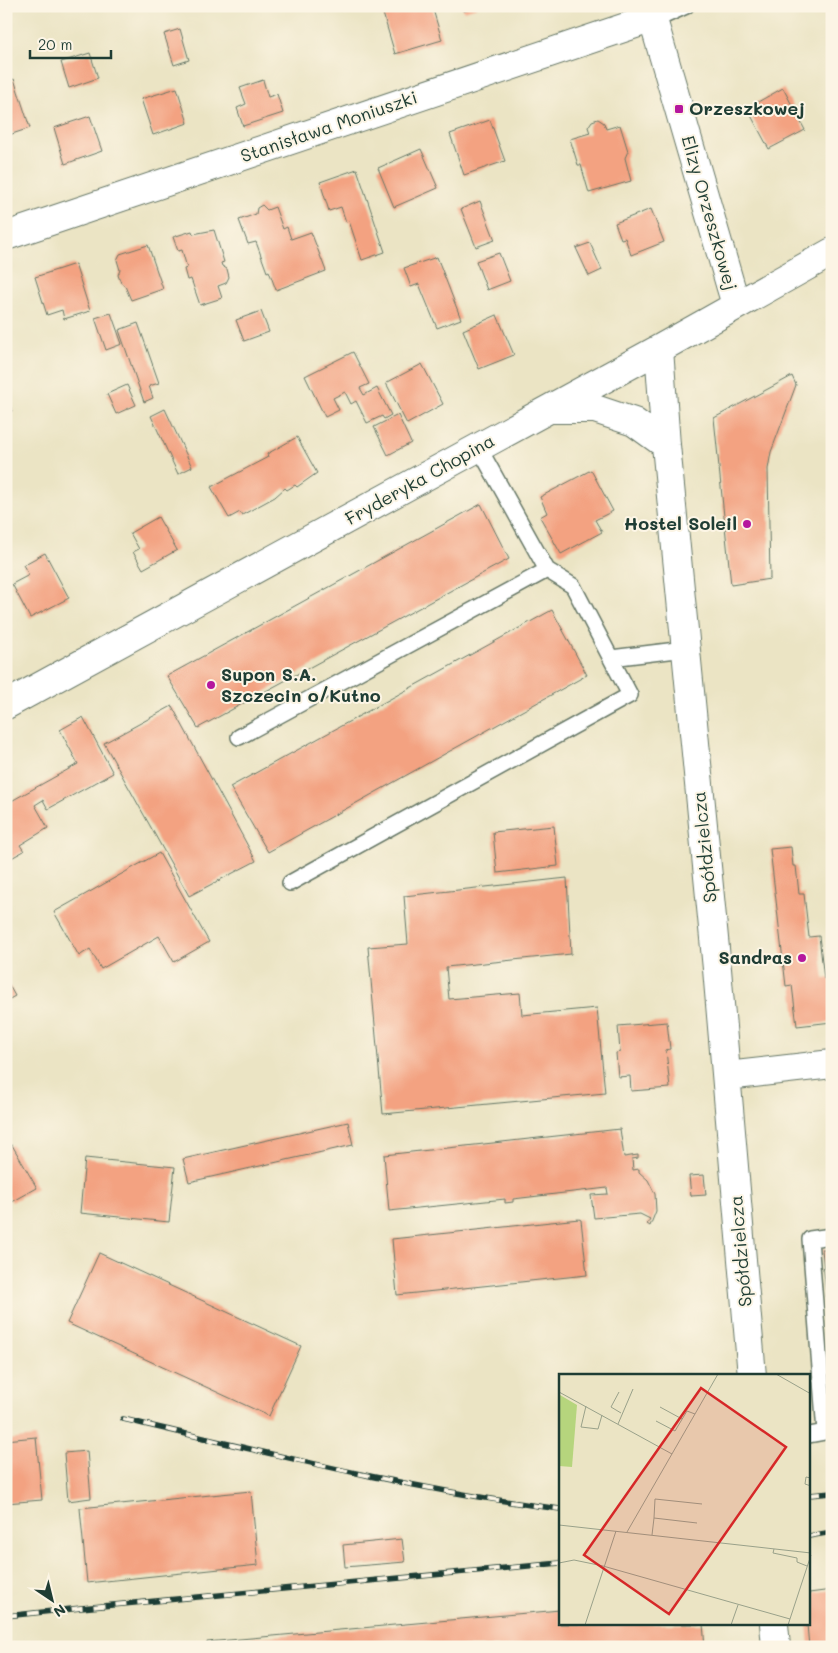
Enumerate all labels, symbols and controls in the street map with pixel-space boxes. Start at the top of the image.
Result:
scale bar [30,28,111,60]
text: 20 m [38,34,72,54]
street label: Stanisława Moniuszki [237,85,420,168]
place label: Orzeszkowej [689,96,805,120]
marker: Orzeszkowej [673,103,685,115]
street label: Elizy Orzeszkowej [676,132,744,293]
street label: Fryderyka Chopina [340,428,499,530]
place label: Hostel Soleil [624,511,737,535]
marker: Hostel Soleil [741,518,753,530]
place label: Supon S.A. Szczecin o/Kutno [221,662,381,707]
marker: Supon S.A. Szczecin o/Kutno [205,679,217,691]
street label: Spółdzielcza [686,790,722,904]
place label: Sandras [718,945,792,969]
marker: Sandras [796,952,808,964]
street label: Spółdzielcza [723,1194,757,1308]
inset map [559,1374,810,1626]
north arrow [28,1576,78,1626]
text: N [50,1600,70,1622]

